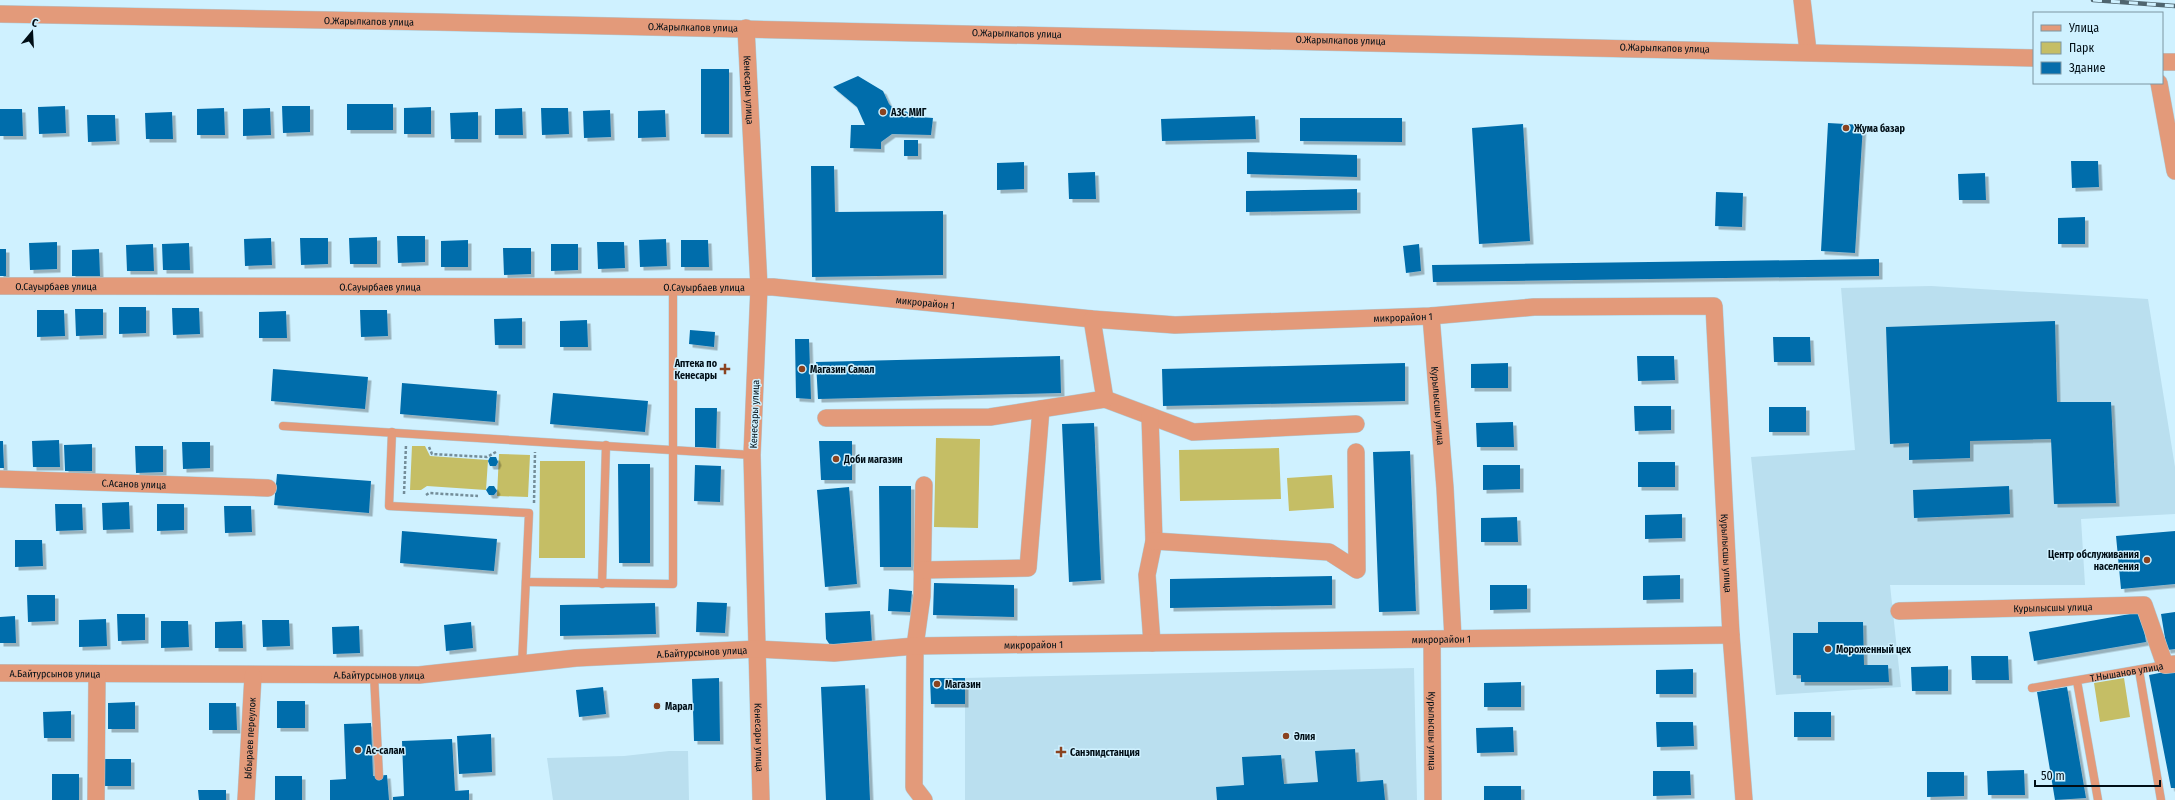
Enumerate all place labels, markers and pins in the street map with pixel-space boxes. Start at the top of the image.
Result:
marker: АЗС МИГ [878,107,888,117]
place label: АЗС МИГ [890,107,927,119]
marker: Жума базар [1841,123,1851,133]
place label: Жума базар [1853,123,1905,135]
place label: Аптека по Кенесары [674,358,718,382]
marker: Аптека по Кенесары [720,364,730,374]
marker: Магазин Самал [797,364,807,374]
place label: Магазин Самал [810,364,874,376]
marker: Доби магазин [831,454,841,464]
place label: Доби магазин [843,454,903,466]
place label: Центр обслуживания населения [2048,549,2139,573]
marker: Центр обслуживания населения [2142,555,2152,565]
marker: Мороженный цех [1823,644,1833,654]
place label: Мороженный цех [1836,644,1911,656]
marker: Магазин [932,679,942,689]
place label: Магазин [945,679,981,691]
marker: Марал [652,701,662,711]
place label: Марал [665,701,693,713]
marker: Әлия [1281,731,1291,741]
place label: Әлия [1294,731,1315,743]
marker: Ас-салам [353,745,363,755]
place label: Ас-салам [365,745,405,757]
marker: Санэпидстанция [1055,746,1067,758]
place label: Санэпидстанция [1070,747,1140,759]

